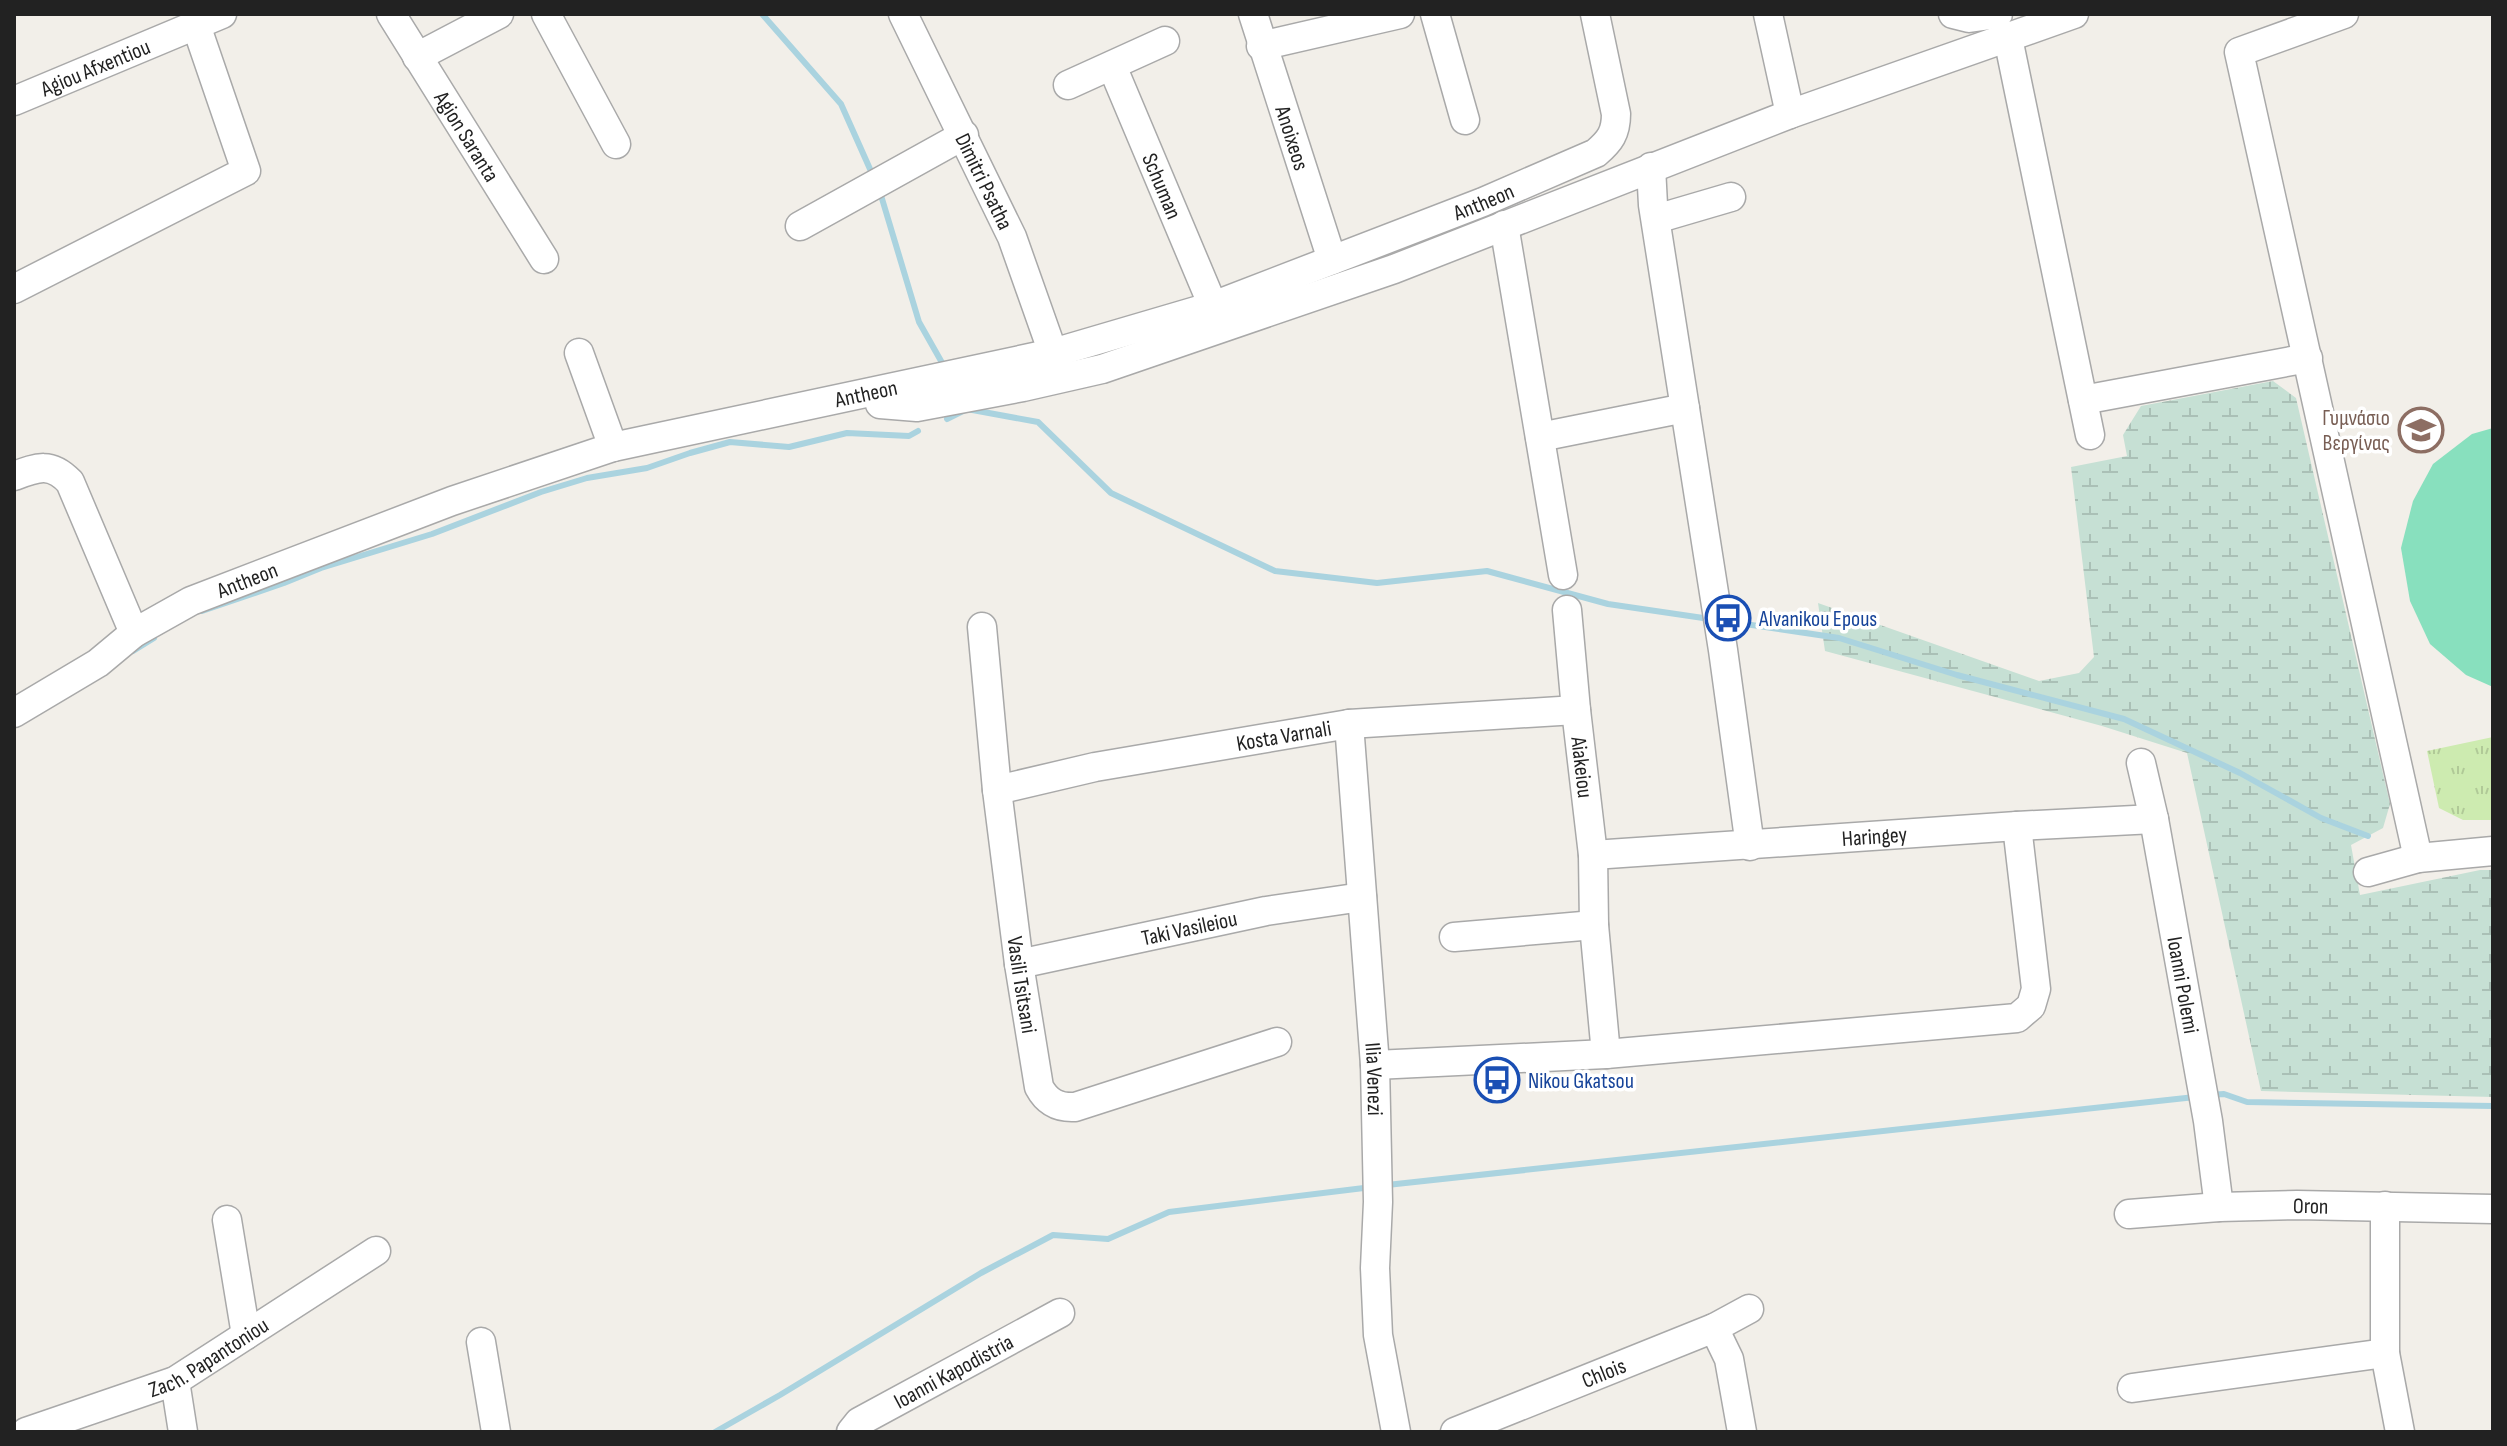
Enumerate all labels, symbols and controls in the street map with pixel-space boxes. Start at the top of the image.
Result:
street label: Agiou Afxentiou [36,34,154,104]
street label: Agion Saranta [427,86,504,187]
street label: Anoixeos [1268,102,1314,174]
street label: Dimitri Psatha [948,129,1018,234]
street label: Schuman [1135,149,1187,223]
street label: Antheon [1449,178,1518,227]
street label: Antheon [832,375,900,414]
place label: Γυμνάσιο Βεργίνας [2322,405,2390,457]
school or university icon: Γυμνάσιο Βεργίνας [2397,406,2445,454]
street label: Antheon [212,557,282,605]
bus stop icon: Alvanikou Epous [1704,594,1752,642]
place label: Alvanikou Epous [1758,606,1877,633]
street label: Kosta Varnali [1234,715,1333,758]
street label: Aiakeiou [1564,734,1598,799]
street label: Haringey [1841,822,1908,853]
street label: Taki Vasileiou [1139,906,1240,952]
street label: Ioanni Polemi [2160,934,2204,1036]
street label: Vasili Tsitsani [1001,935,1042,1035]
street label: Ilia Venezi [1358,1041,1388,1116]
bus stop icon: Nikou Gkatsou [1473,1056,1521,1104]
place label: Nikou Gkatsou [1528,1068,1634,1095]
street label: Oron [2293,1193,2329,1221]
street label: Zach. Papantoniou [145,1312,274,1404]
street label: Ioanni Kapodistria [890,1329,1018,1416]
street label: Chlois [1578,1353,1630,1395]

